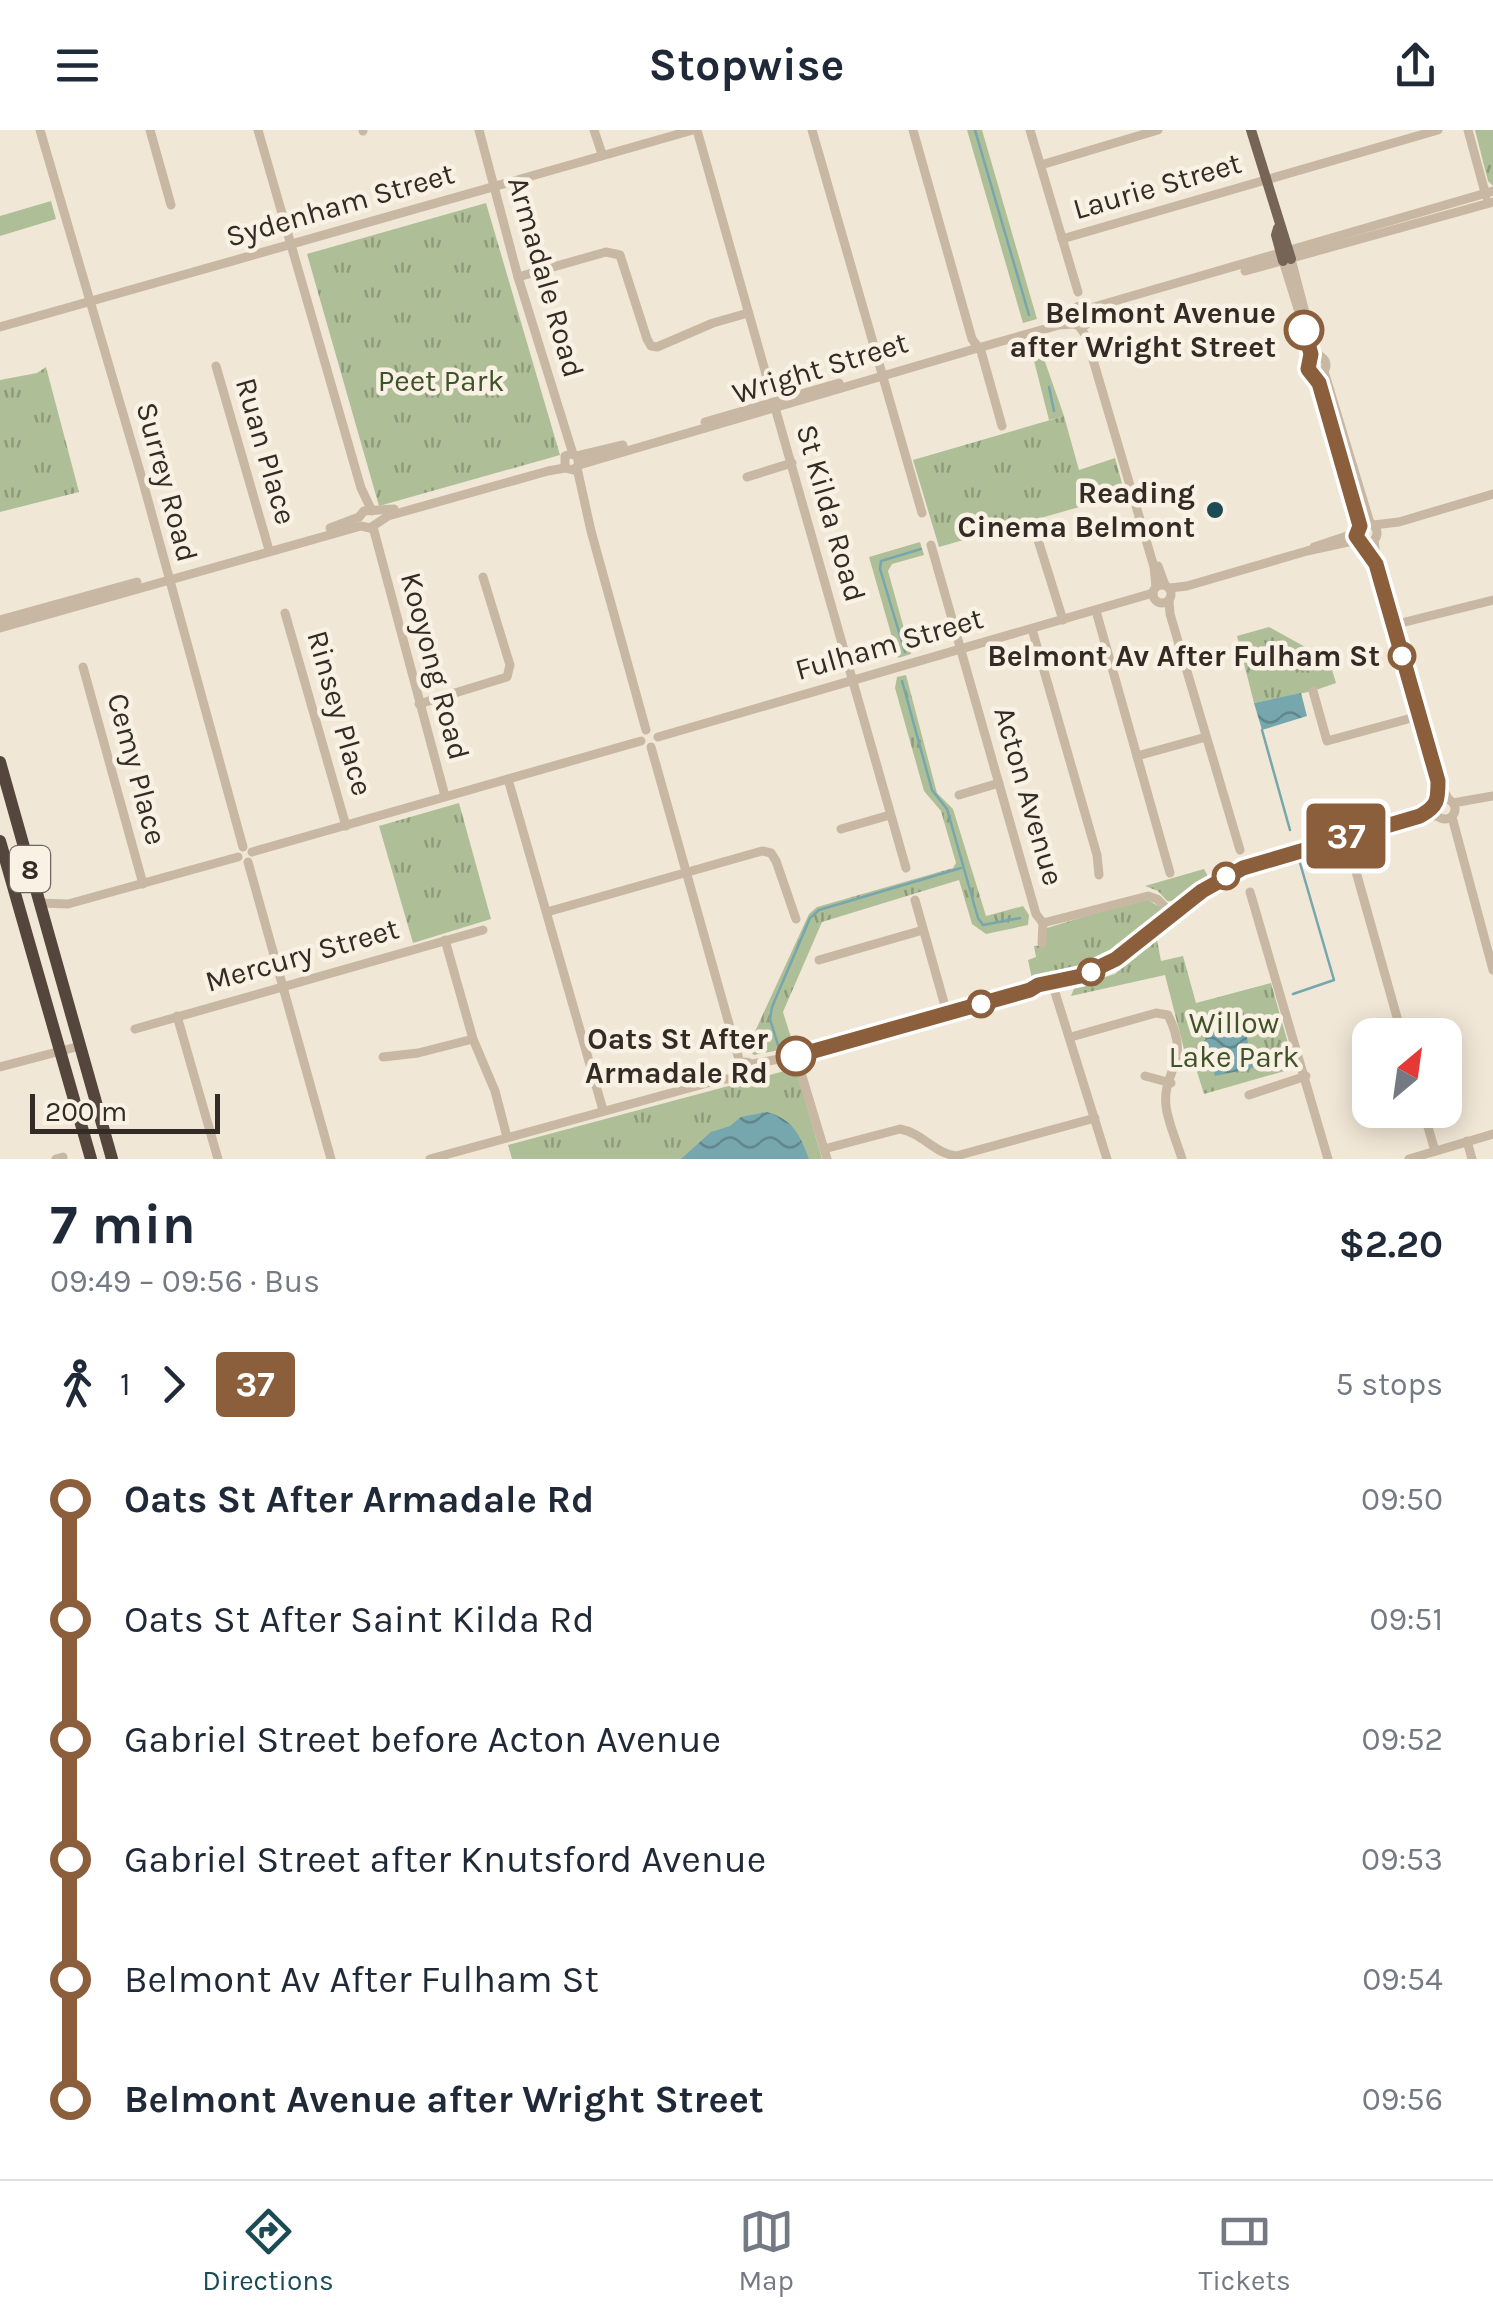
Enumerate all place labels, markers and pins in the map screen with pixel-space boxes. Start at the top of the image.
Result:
place label: Belmont Avenue after Wright Street [1010,295,1276,365]
marker: Belmont Avenue after Wright Street [1285,311,1323,349]
place label: Reading Cinema Belmont [958,475,1195,545]
marker: Reading Cinema Belmont [1204,499,1226,521]
place label: Belmont Av After Fulham St [987,638,1380,674]
marker: Belmont Av After Fulham St [1389,643,1415,669]
unlabelled marker [1213,863,1239,889]
unlabelled marker [1078,959,1104,985]
unlabelled marker [968,991,994,1017]
place label: Oats St After Armadale Rd [585,1021,768,1091]
marker: Oats St After Armadale Rd [777,1037,815,1075]

